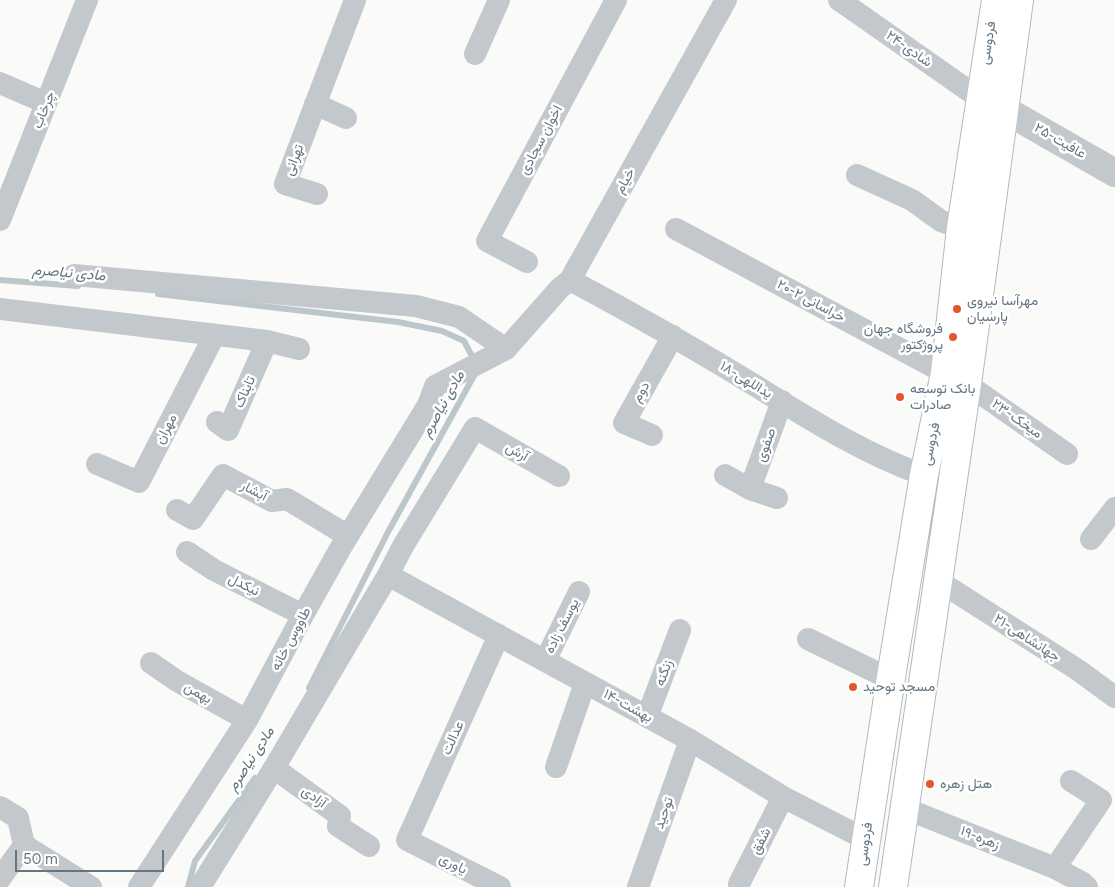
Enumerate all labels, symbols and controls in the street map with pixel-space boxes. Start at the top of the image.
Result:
street label: فردوسی [976,20,1000,66]
street label: ۲۴-شادی [883,27,935,71]
street label: چرخاب [29,89,59,131]
street label: اخوان سجادی [516,103,566,177]
street label: ۲۵-عافیت [1031,120,1089,162]
street label: تهرانی [280,142,308,178]
street label: خیام [611,165,639,197]
water label: مادی نیاصرم [32,261,106,285]
street label: ۲۰-خراسانی ۲ [774,276,848,326]
place label: مهرآسا نیروی پارسیان [967,293,1038,326]
marker: مهرآسا نیروی پارسیان [951,303,963,315]
place label: فروشگاه جهان پروژکتور [864,321,943,354]
marker: فروشگاه جهان پروژکتور [947,331,959,343]
street label: ۱۸-یداللهی [717,358,775,402]
water label: مادی نیاصرم [417,368,469,440]
street label: تابناک [231,373,259,411]
street label: دوم [628,379,654,405]
place label: بانک توسعه صادرات [910,381,975,414]
marker: بانک توسعه صادرات [894,391,906,403]
street label: ۲۳-میخک [989,396,1045,442]
street label: مهران [151,411,181,447]
street label: فردوسی [918,421,944,467]
street label: صفوی [752,426,780,464]
street label: آرش [503,439,531,465]
street label: آبشار [238,477,270,505]
street label: نیکدل [226,570,262,600]
street label: یوسف زاده [541,596,583,656]
street label: طاووس خانه [267,604,315,674]
street label: ۲۱-جهانشاهی [991,610,1063,666]
street label: زنگنه [651,657,677,689]
street label: بهمن [181,678,215,708]
place label: مسجد توحید [863,679,935,695]
marker: مسجد توحید [847,681,859,693]
street label: ۱۴-بهشت [600,686,656,726]
street label: عدالت [438,719,468,757]
water label: مادی نیاصرم [224,723,278,795]
place label: هتل زهره [940,776,992,792]
marker: هتل زهره [924,778,936,790]
street label: آزادی [298,782,330,812]
street label: توحید [651,795,677,831]
street label: فردوسی [854,821,876,867]
street label: ۱۹-زهره [958,823,1002,853]
street label: شفق [747,825,775,857]
scale bar [18,840,166,872]
text: 50 m [23,850,58,868]
street label: یاوری [436,850,470,878]

